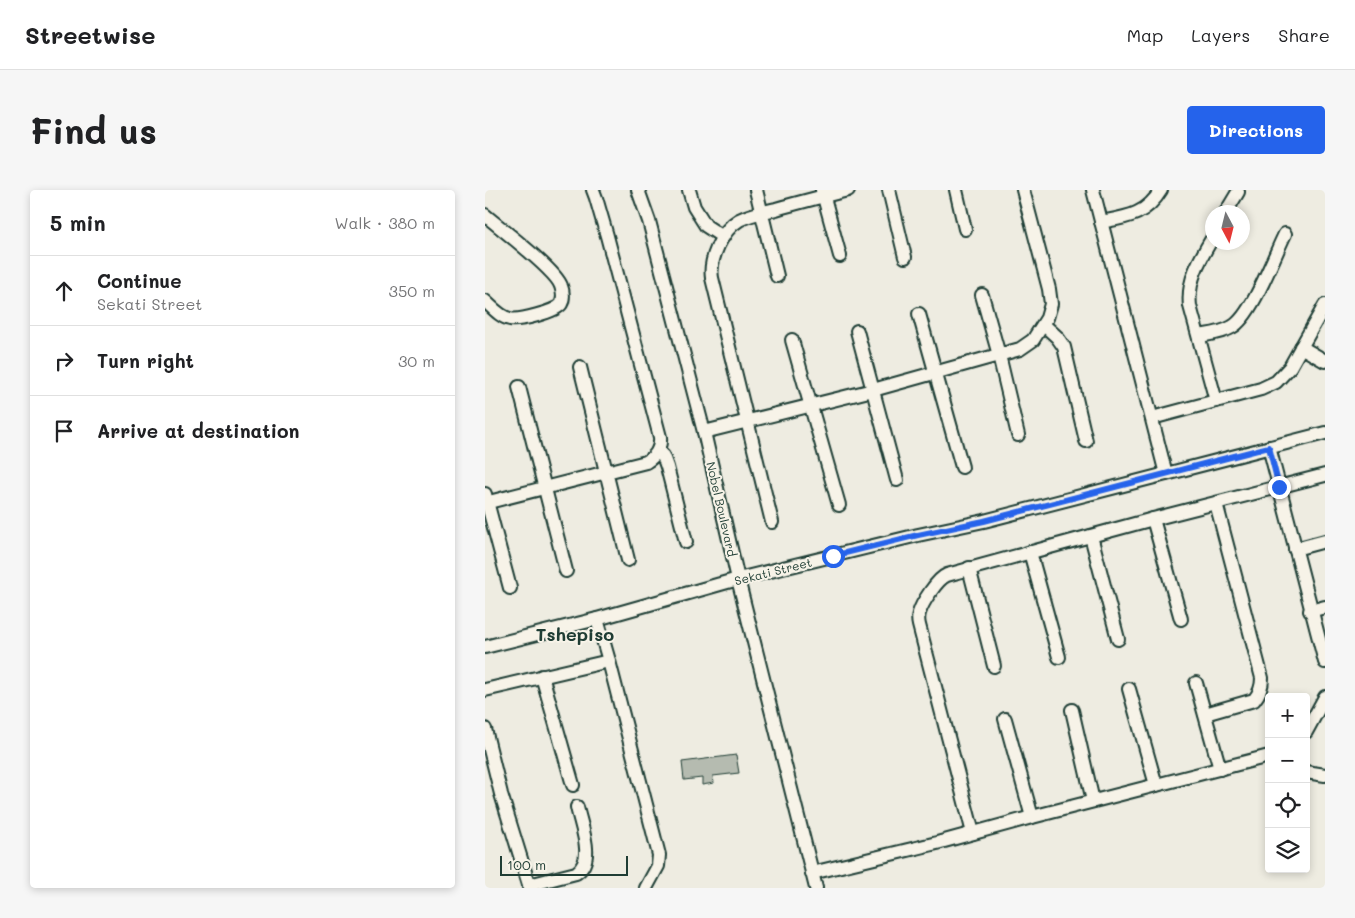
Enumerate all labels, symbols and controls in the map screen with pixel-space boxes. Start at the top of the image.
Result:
text: Streetwise [25,19,155,50]
text: Map [1127,23,1163,47]
text: Layers [1191,23,1250,47]
text: Share [1278,23,1330,47]
button: Directions [1187,106,1325,154]
text: Find us [30,107,157,153]
north arrow [1205,205,1250,250]
text: 5 min [50,209,106,236]
text: Walk · 380 m [334,212,435,233]
text: Continue [97,268,182,293]
icon: ahead [50,277,78,305]
text: 350 m [389,280,435,301]
text: Sekati Street [97,293,202,314]
icon: right [50,347,78,375]
text: Turn right [97,348,194,373]
text: 30 m [398,350,435,371]
icon: arrive [50,417,78,445]
text: Arrive at destination [97,418,300,443]
street label: Nobel Boulevard [703,460,741,558]
route end [1268,476,1291,499]
route start [822,545,845,568]
street label: Sekati Street [733,554,813,588]
district label: Tshepiso [536,622,614,646]
map controls [1265,693,1310,873]
button: + [1265,693,1310,738]
button: − [1265,738,1310,783]
button: locate [1265,783,1310,828]
button: layers [1265,828,1310,873]
scale bar [500,853,627,876]
text: 100 m [507,855,546,874]

